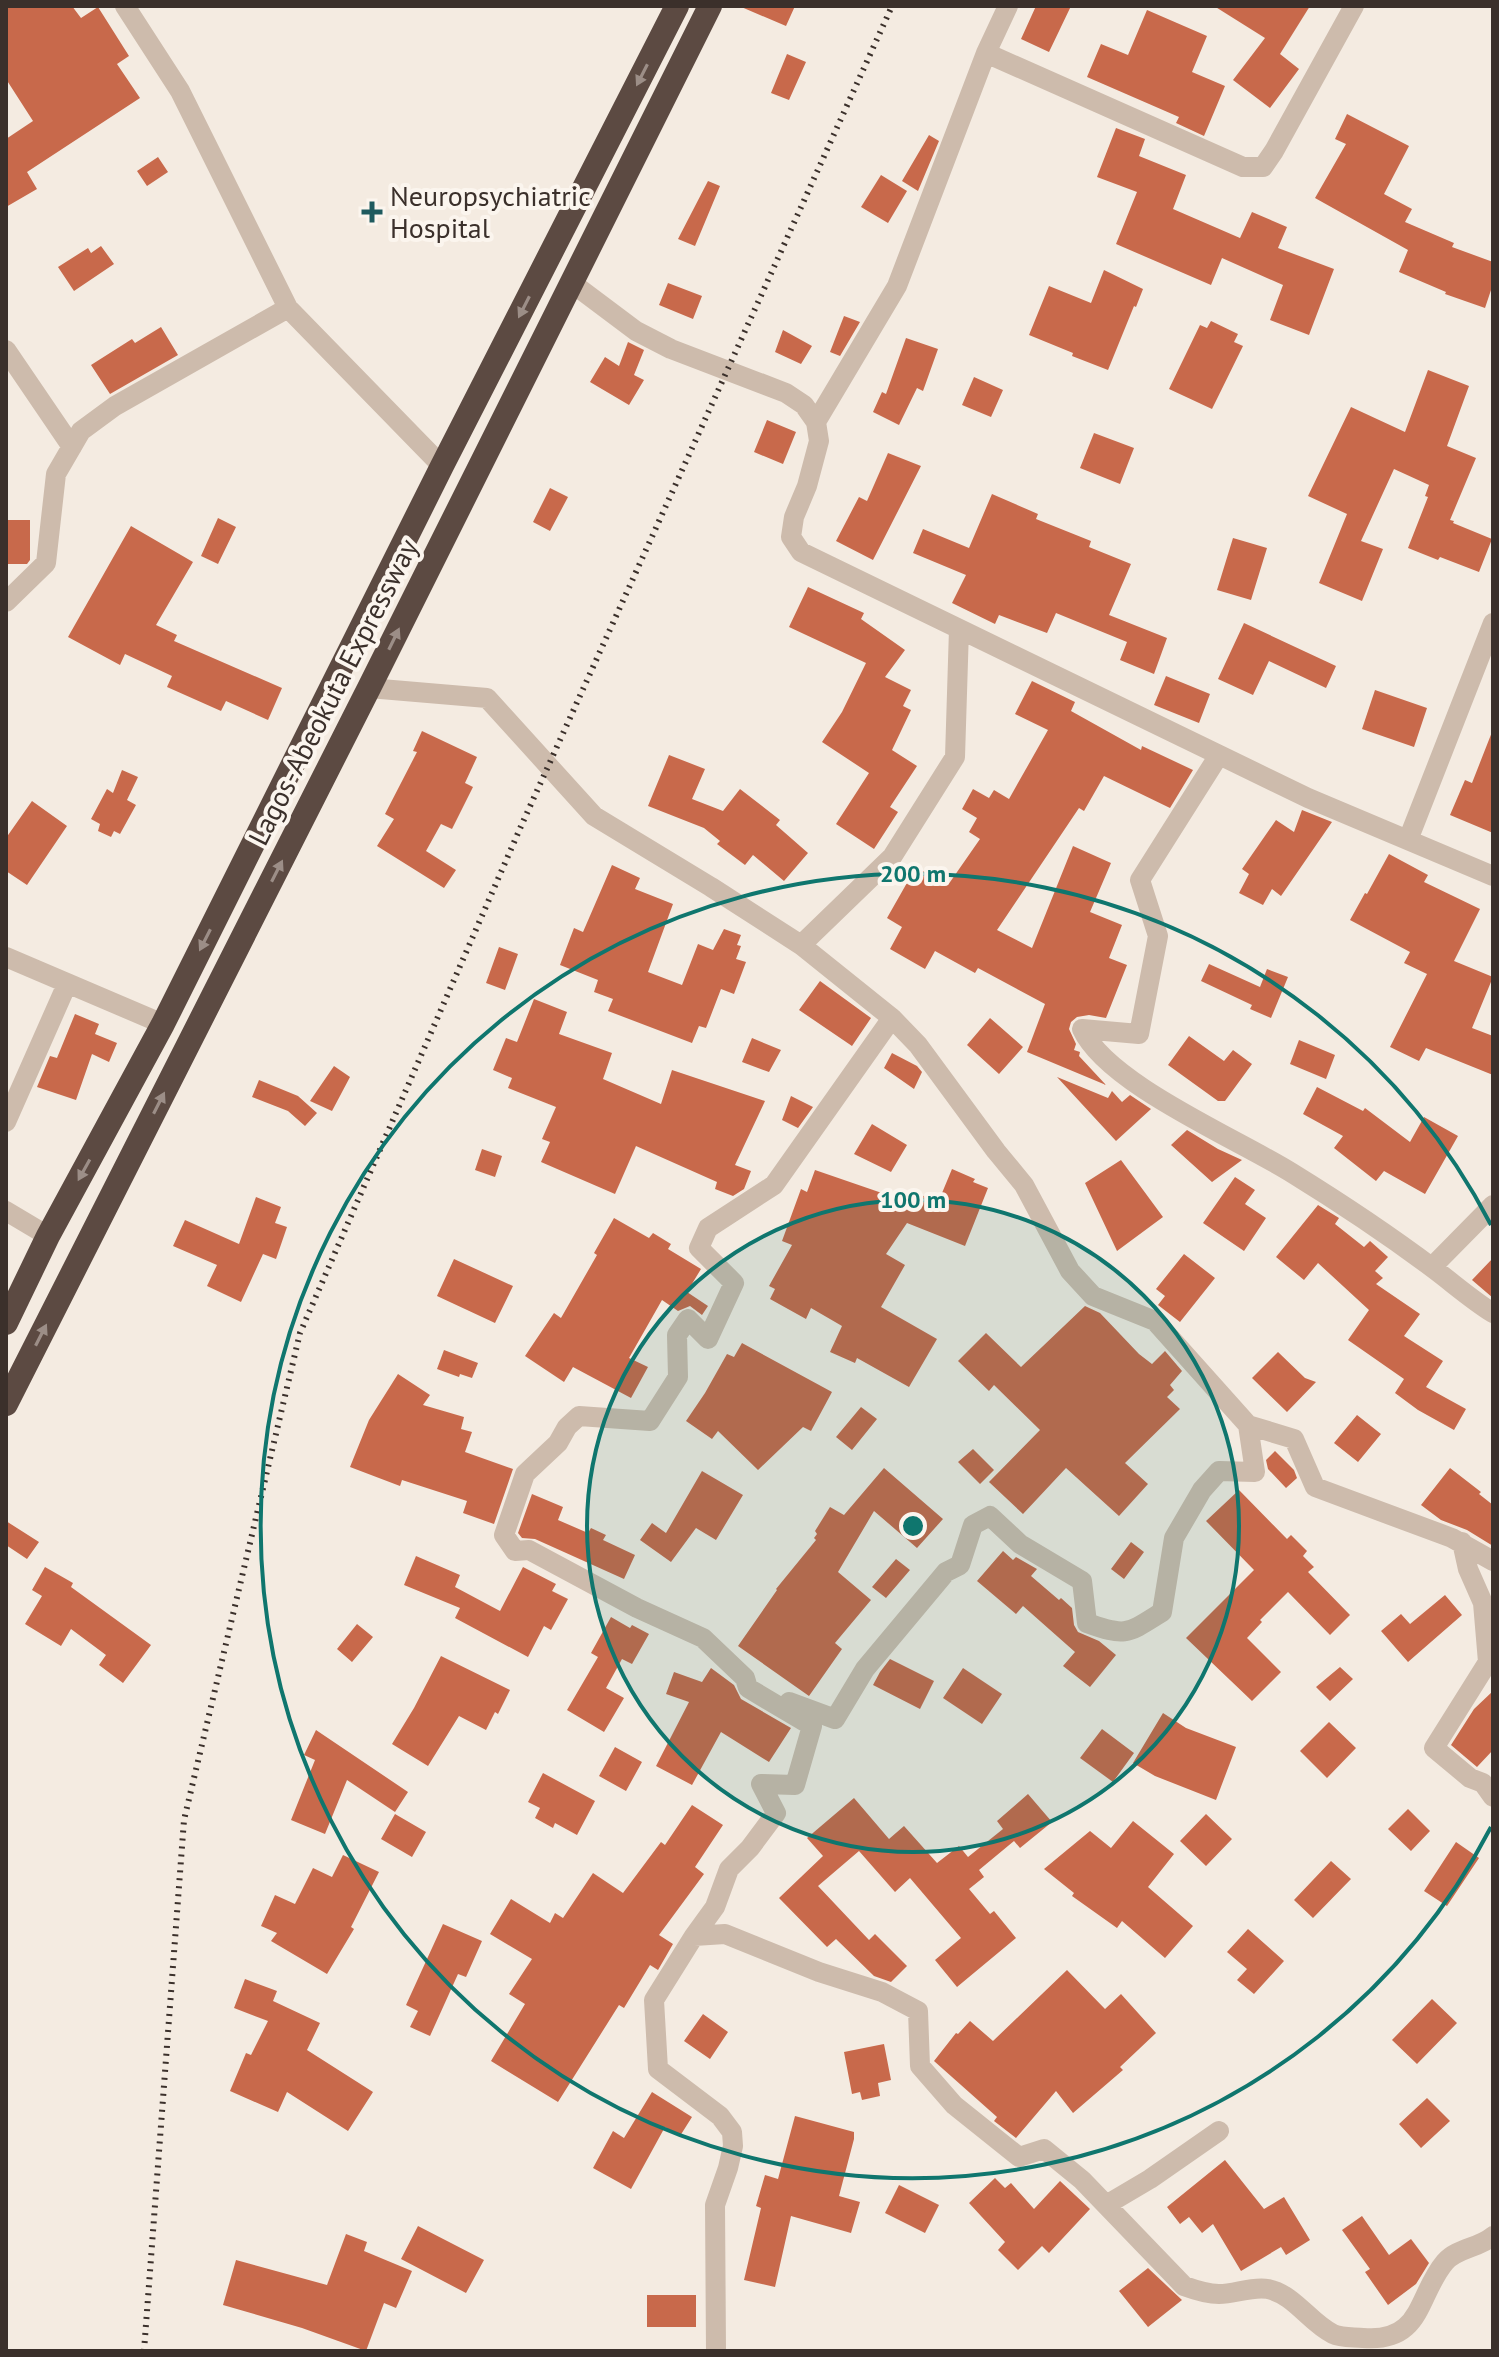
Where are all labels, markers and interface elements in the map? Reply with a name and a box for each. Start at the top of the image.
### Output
one-way arrow [635,64,648,87]
place label: Neuropsychiatric Hospital [390,177,591,246]
marker: Neuropsychiatric Hospital [361,201,383,223]
one-way arrow [517,296,530,319]
street label: Lagos-Abeokuta Expressway [239,532,426,851]
one-way arrow [387,627,401,650]
text: 200 m [880,858,946,889]
one-way arrow [270,859,283,882]
one-way arrow [199,928,212,951]
one-way arrow [152,1091,166,1114]
one-way arrow [77,1158,91,1181]
text: 100 m [880,1184,946,1215]
one-way arrow [35,1323,48,1346]
centre of rings [899,1512,927,1540]

